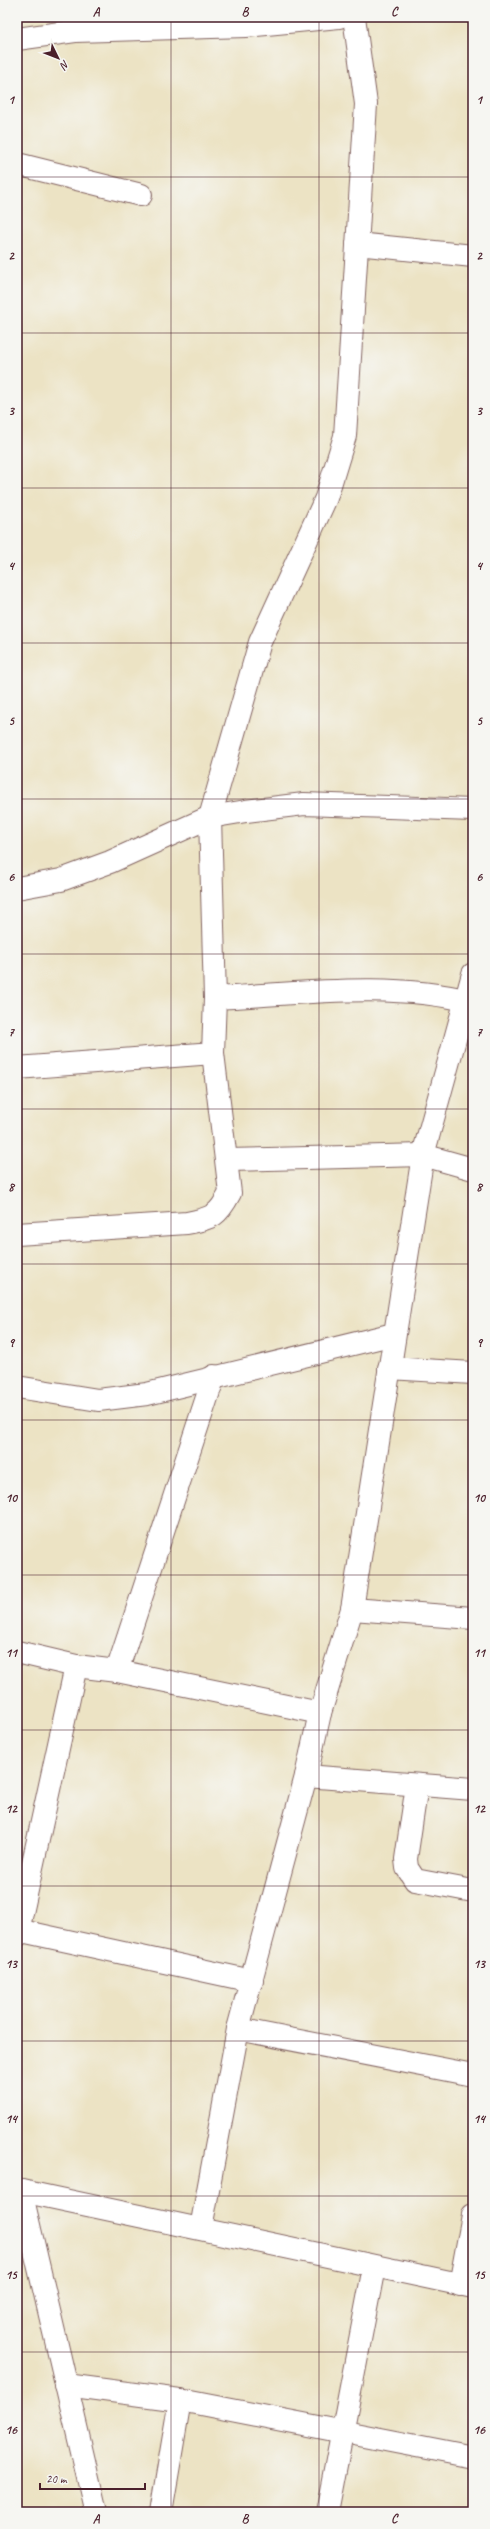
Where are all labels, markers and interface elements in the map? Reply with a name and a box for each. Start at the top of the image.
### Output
text: A [93,4,101,20]
text: B [242,4,250,20]
text: C [391,4,399,20]
north arrow [38,38,78,78]
text: N [56,58,73,74]
text: 1 [8,92,16,108]
text: 1 [476,92,484,108]
text: 2 [8,248,15,264]
text: 2 [476,248,483,264]
text: 3 [8,403,15,419]
text: 3 [476,403,483,419]
text: 4 [8,558,16,574]
text: 4 [476,558,484,574]
text: 5 [8,713,15,729]
text: 5 [476,713,483,729]
text: 6 [8,869,15,885]
text: 6 [476,869,483,885]
text: 7 [8,1024,15,1040]
text: 7 [476,1024,483,1040]
text: 8 [8,1179,16,1195]
text: 8 [476,1179,484,1195]
text: 9 [8,1335,15,1351]
text: 9 [476,1335,483,1351]
text: 10 [5,1490,18,1506]
text: 10 [473,1490,486,1506]
text: 11 [5,1645,19,1661]
text: 11 [473,1645,487,1661]
text: 12 [5,1801,18,1817]
text: 12 [473,1801,486,1817]
text: 13 [5,1956,18,1972]
text: 13 [473,1956,486,1972]
text: 14 [5,2111,19,2127]
text: 14 [473,2111,487,2127]
text: 15 [5,2267,18,2283]
text: 15 [473,2267,486,2283]
text: 16 [5,2422,18,2438]
text: 16 [473,2422,486,2438]
scale bar [40,2465,145,2491]
text: 20 m [46,2471,68,2487]
text: A [93,2511,101,2527]
text: B [242,2511,250,2527]
text: C [391,2511,399,2527]

